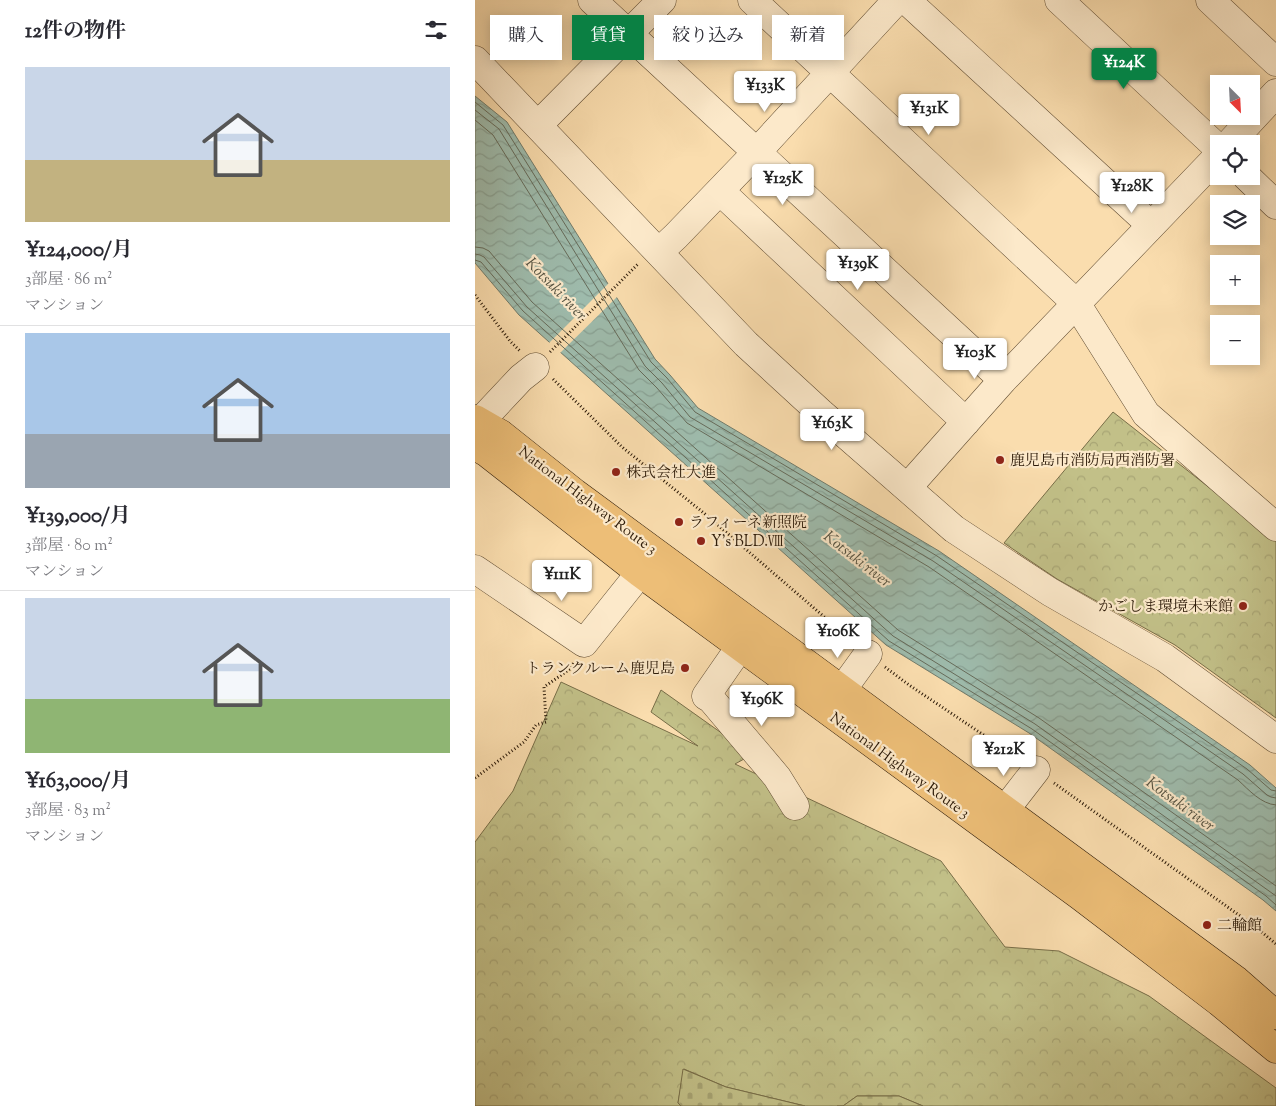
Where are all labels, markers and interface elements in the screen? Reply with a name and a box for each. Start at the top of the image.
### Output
chip: 購入 [490,15,562,60]
chip: 賃貸 [572,15,644,60]
chip: 絞り込み [654,15,762,60]
chip: 新着 [772,15,844,60]
icon: filters [422,16,450,44]
text: 12件の物件 [25,17,126,47]
pin: ¥124K [1089,48,1159,90]
text: ¥124K [1103,52,1145,75]
pin: ¥133K [730,70,800,113]
text: ¥133K [745,75,785,98]
north arrow [1210,75,1260,125]
map controls [1210,75,1260,365]
pin: ¥131K [894,94,964,136]
text: ¥131K [909,98,949,121]
icon: home [193,100,283,190]
button: locate [1210,135,1260,185]
pin: ¥125K [748,164,818,206]
text: ¥125K [763,168,803,191]
pin: ¥128K [1097,172,1167,214]
text: ¥128K [1111,176,1153,199]
button: layers [1210,195,1260,245]
text: ¥124,000/月 [25,236,133,266]
pin: ¥139K [823,248,893,291]
water label: Kotsuki river [519,253,592,327]
text: ¥139K [837,253,879,276]
button: + [1210,255,1260,305]
text: 3部屋 · 86 m² [25,269,112,292]
text: マンション [25,295,104,318]
button: − [1210,315,1260,365]
pin: ¥103K [940,338,1010,380]
text: ¥103K [954,342,996,365]
icon: home [193,365,283,455]
pin: ¥163K [797,408,867,451]
text: ¥163K [811,413,853,436]
street label: National Highway Route 3 [513,442,661,560]
place label: 鹿児島市消防局西消防署 [1010,451,1175,472]
marker: 鹿児島市消防局西消防署 [994,454,1006,466]
place label: 株式会社大進 [626,463,716,484]
marker: 株式会社大進 [610,466,622,478]
text: ¥139,000/月 [25,502,131,532]
place label: ラフィーネ新照院 [689,513,807,534]
marker: ラフィーネ新照院 [673,516,685,528]
water label: Kotsuki river [818,526,895,594]
place label: Y's BLD.Ⅷ [711,532,783,553]
text: 3部屋 · 80 m² [25,535,113,558]
marker: Y's BLD.Ⅷ [695,535,707,547]
pin: ¥111K [527,560,597,602]
text: マンション [25,561,104,584]
text: ¥111K [543,564,581,587]
place label: かごしま環境未来館 [1098,597,1233,618]
marker: かごしま環境未来館 [1237,600,1249,612]
pin: ¥106K [803,616,873,659]
text: ¥106K [816,621,860,644]
icon: home [193,630,283,720]
place label: トランクルーム鹿児島 [526,659,675,680]
marker: トランクルーム鹿児島 [679,662,691,674]
pin: ¥196K [727,684,797,727]
text: ¥196K [741,689,783,712]
street label: National Highway Route 3 [825,708,973,824]
pin: ¥212K [969,734,1039,777]
text: ¥212K [983,739,1025,762]
text: ¥163,000/月 [25,767,131,797]
water label: Kotsuki river [1140,772,1219,838]
text: 3部屋 · 83 m² [25,800,111,823]
text: マンション [25,826,104,849]
place label: 二輪館 [1217,916,1262,937]
marker: 二輪館 [1201,919,1213,931]

